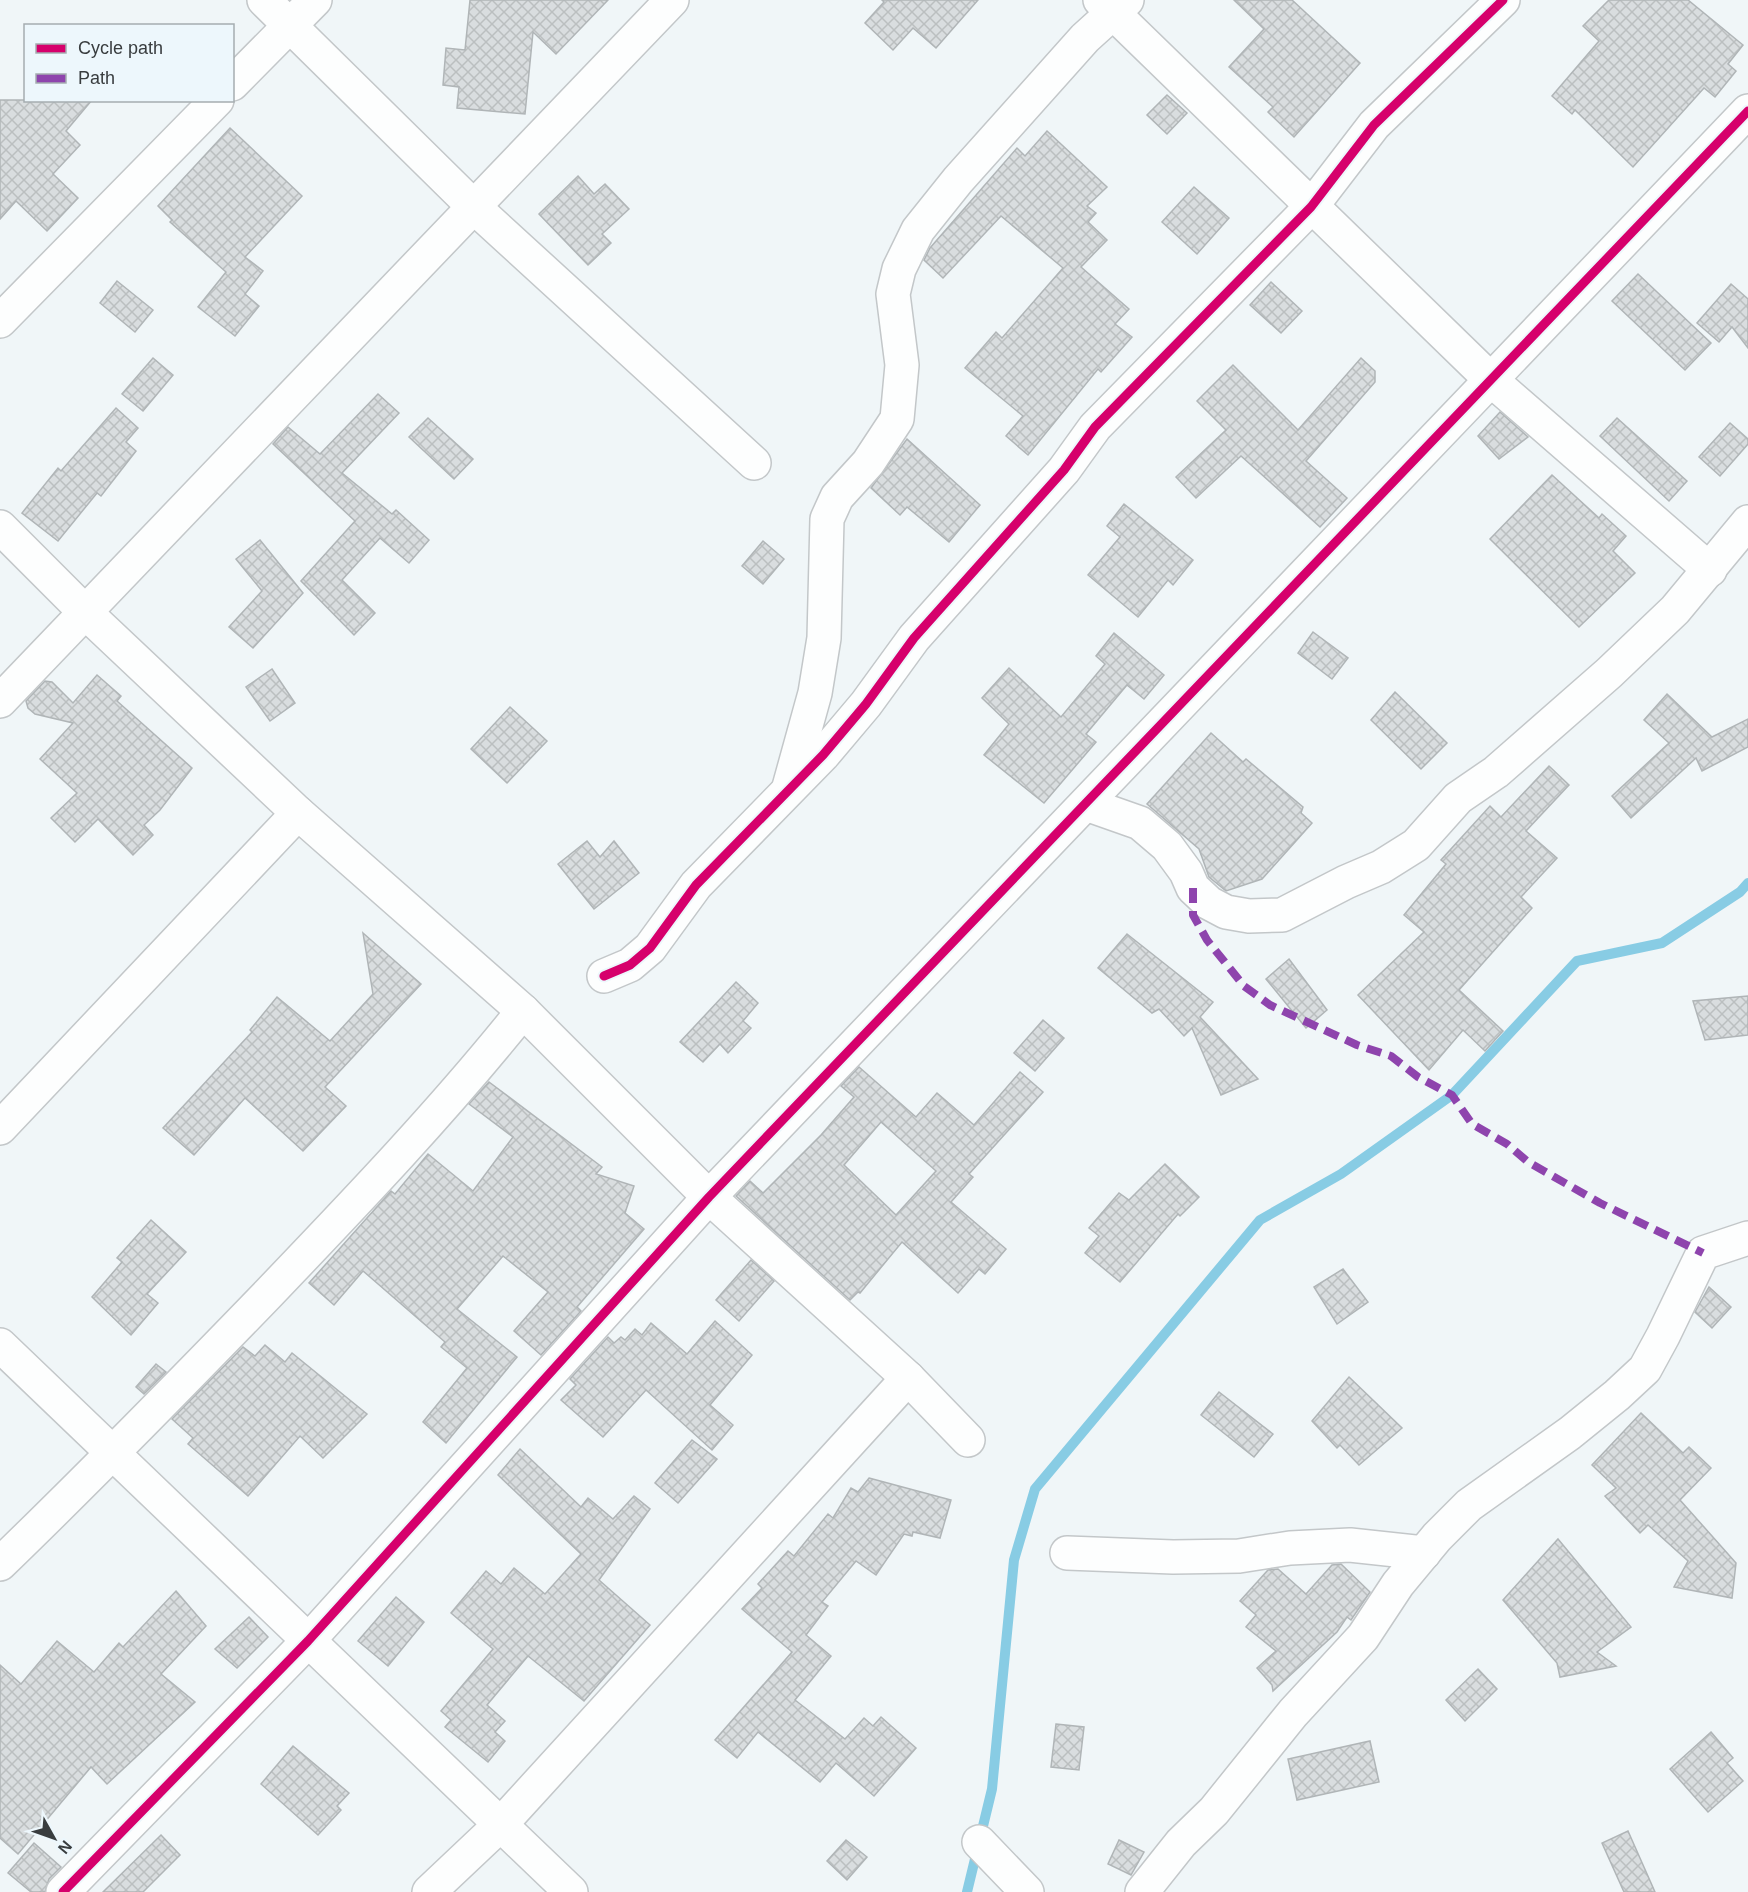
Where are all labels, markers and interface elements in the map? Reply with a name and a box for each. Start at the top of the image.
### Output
legend [24,24,234,102]
text: Cycle path [78,38,163,58]
text: Path [78,68,115,88]
north arrow [24,1808,84,1868]
text: N [55,1837,75,1857]

